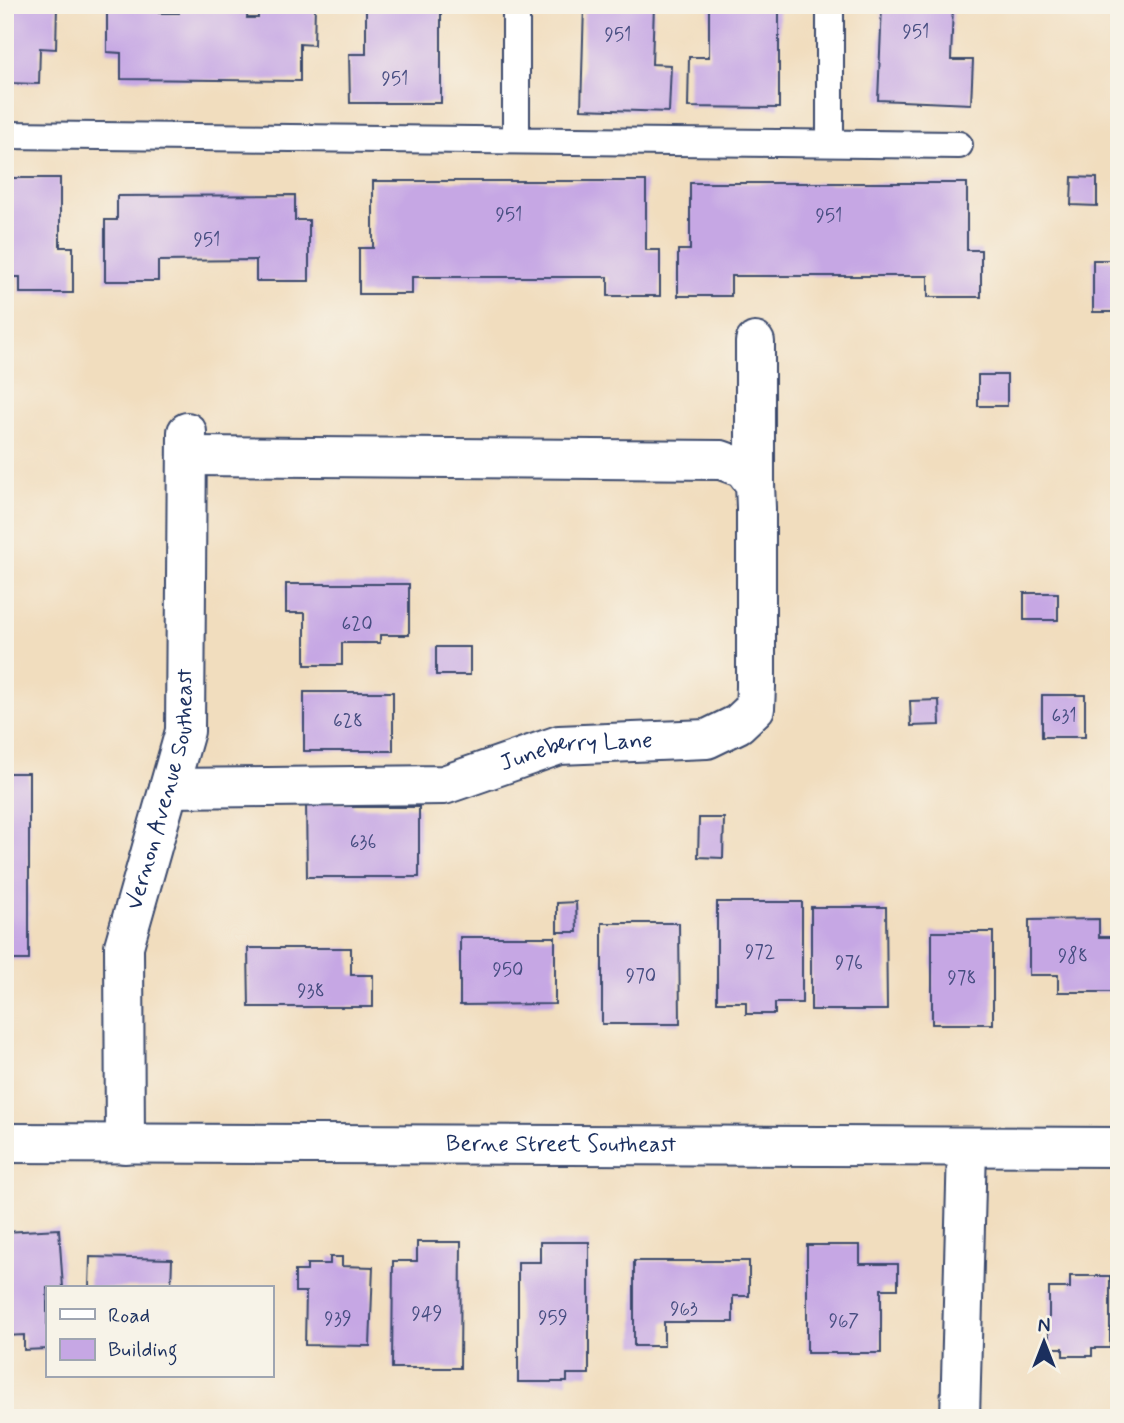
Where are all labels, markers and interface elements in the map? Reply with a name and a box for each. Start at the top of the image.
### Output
house number: 951 [903,20,929,45]
house number: 951 [605,23,631,48]
house number: 951 [382,67,408,92]
house number: 951 [496,203,522,228]
house number: 951 [816,204,842,229]
house number: 951 [194,228,220,253]
house number: 620 [341,612,373,637]
street label: Vernon Avenue Southeast [120,668,200,913]
house number: 631 [1051,704,1077,729]
house number: 628 [333,709,363,734]
street label: Juneberry Lane [496,726,653,779]
house number: 636 [350,830,376,855]
house number: 972 [745,940,775,965]
house number: 988 [1058,944,1088,969]
house number: 976 [835,951,863,976]
house number: 950 [493,958,523,983]
house number: 970 [626,964,656,989]
house number: 978 [947,966,977,991]
house number: 938 [297,979,325,1004]
street label: Berne Street Southeast [446,1130,676,1160]
legend [46,1286,273,1378]
house number: 963 [670,1297,698,1322]
text: Road [108,1302,150,1330]
house number: 949 [412,1302,442,1327]
house number: 959 [538,1306,568,1331]
house number: 939 [324,1307,352,1332]
north arrow [1009,1308,1078,1378]
house number: 967 [829,1309,859,1334]
text: N [1038,1314,1050,1339]
text: Building [108,1336,178,1366]

